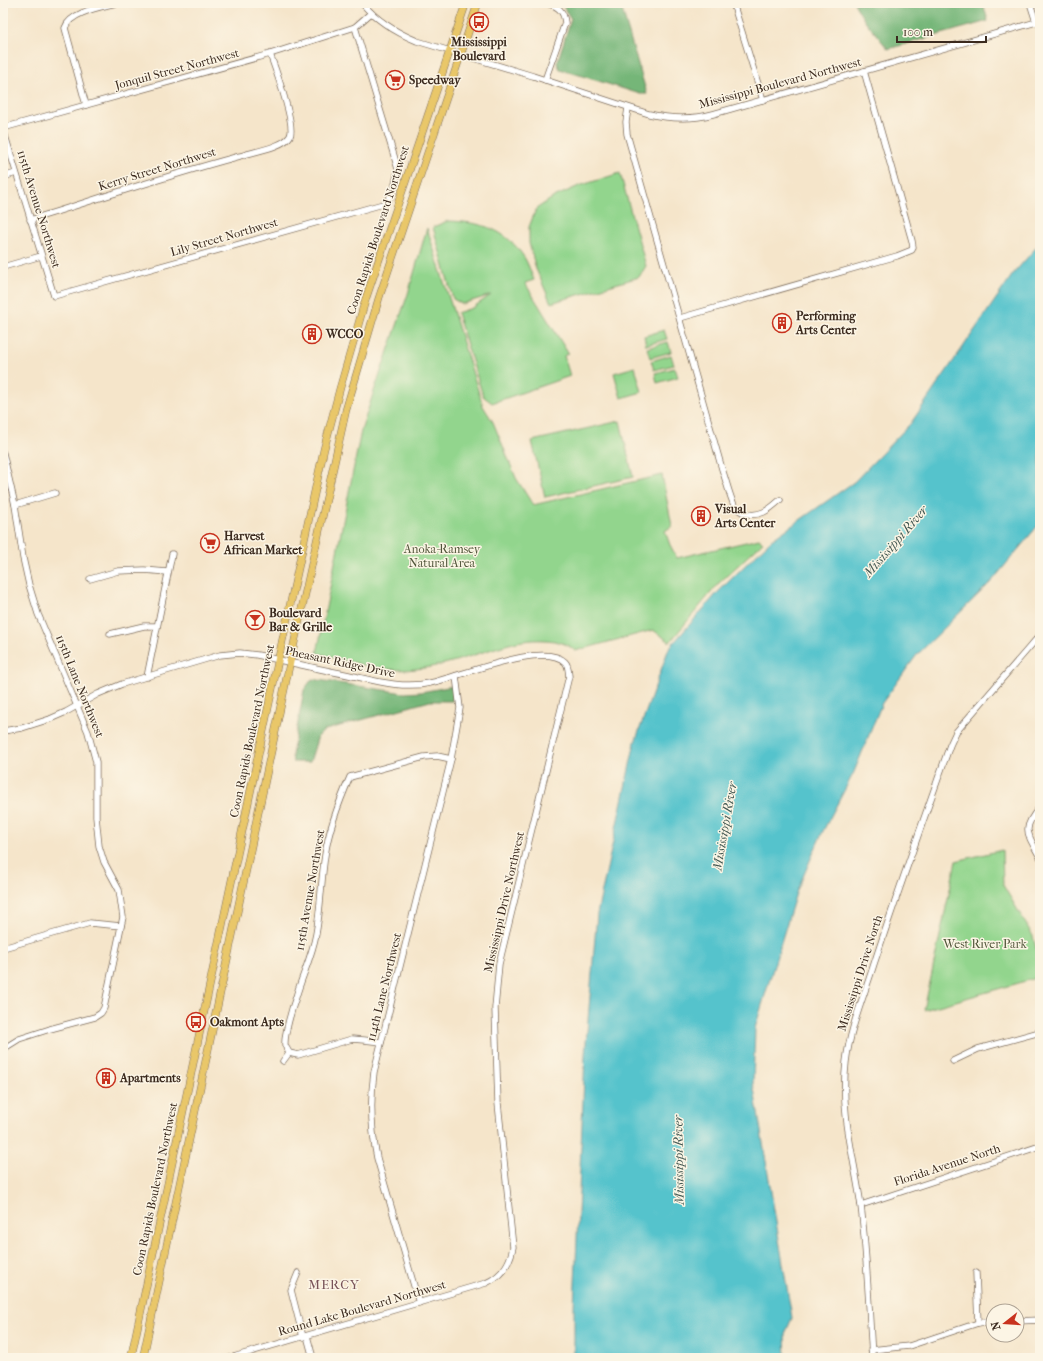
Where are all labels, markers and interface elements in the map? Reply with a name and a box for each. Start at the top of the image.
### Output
bus stop icon: Mississippi Boulevard [468,11,490,33]
scale bar [897,18,986,44]
text: 100 m [903,25,933,39]
place label: Mississippi Boulevard [450,35,507,63]
street label: Jonquil Street Northwest [112,45,241,93]
street label: Mississippi Boulevard Northwest [697,54,864,111]
supermarket icon: Speedway [384,69,406,91]
place label: Speedway [409,73,461,88]
street label: Coon Rapids Boulevard Northwest [344,143,412,316]
street label: Kerry Street Northwest [97,144,218,194]
street label: 115th Avenue Northwest [14,148,64,270]
street label: Lily Street Northwest [169,215,280,259]
place label: Performing Arts Center [795,309,857,337]
building icon: Performing Arts Center [771,312,793,334]
building icon: WCCO [301,323,323,345]
place label: WCCO [325,327,364,341]
place label: Visual Arts Center [714,502,776,530]
water label: Mississippi River [860,502,931,581]
building icon: Visual Arts Center [690,505,712,527]
place label: Harvest African Market [223,529,303,557]
supermarket icon: Harvest African Market [199,532,221,554]
park label: Anoka-Ramsey Natural Area [403,542,481,570]
place label: Boulevard Bar & Grille [269,606,332,634]
bar icon: Boulevard Bar & Grille [244,609,266,631]
street label: 115th Lane Northwest [53,633,107,740]
street label: Coon Rapids Boulevard Northwest [227,642,277,819]
street label: Pheasant Ridge Drive [284,644,396,681]
water label: Mississippi River [709,779,740,873]
street label: 115th Avenue Northwest [292,828,328,952]
street label: Mississippi Drive Northwest [481,829,527,974]
street label: Mississippi Drive North [835,913,885,1033]
street label: 114th Lane Northwest [364,930,404,1043]
park label: West River Park [942,937,1028,951]
bus stop icon: Oakmont Apts [185,1011,207,1033]
place label: Oakmont Apts [210,1015,284,1030]
building icon: Apartments [95,1067,117,1089]
place label: Apartments [119,1071,181,1086]
street label: Coon Rapids Boulevard Northwest [130,1100,180,1277]
water label: Mississippi River [670,1114,687,1206]
street label: Florida Avenue North [892,1141,1002,1189]
street label: Round Lake Boulevard Northwest [276,1277,448,1339]
district label: MERCY [308,1277,360,1292]
north arrow [985,1303,1025,1343]
text: N [988,1319,1003,1332]

